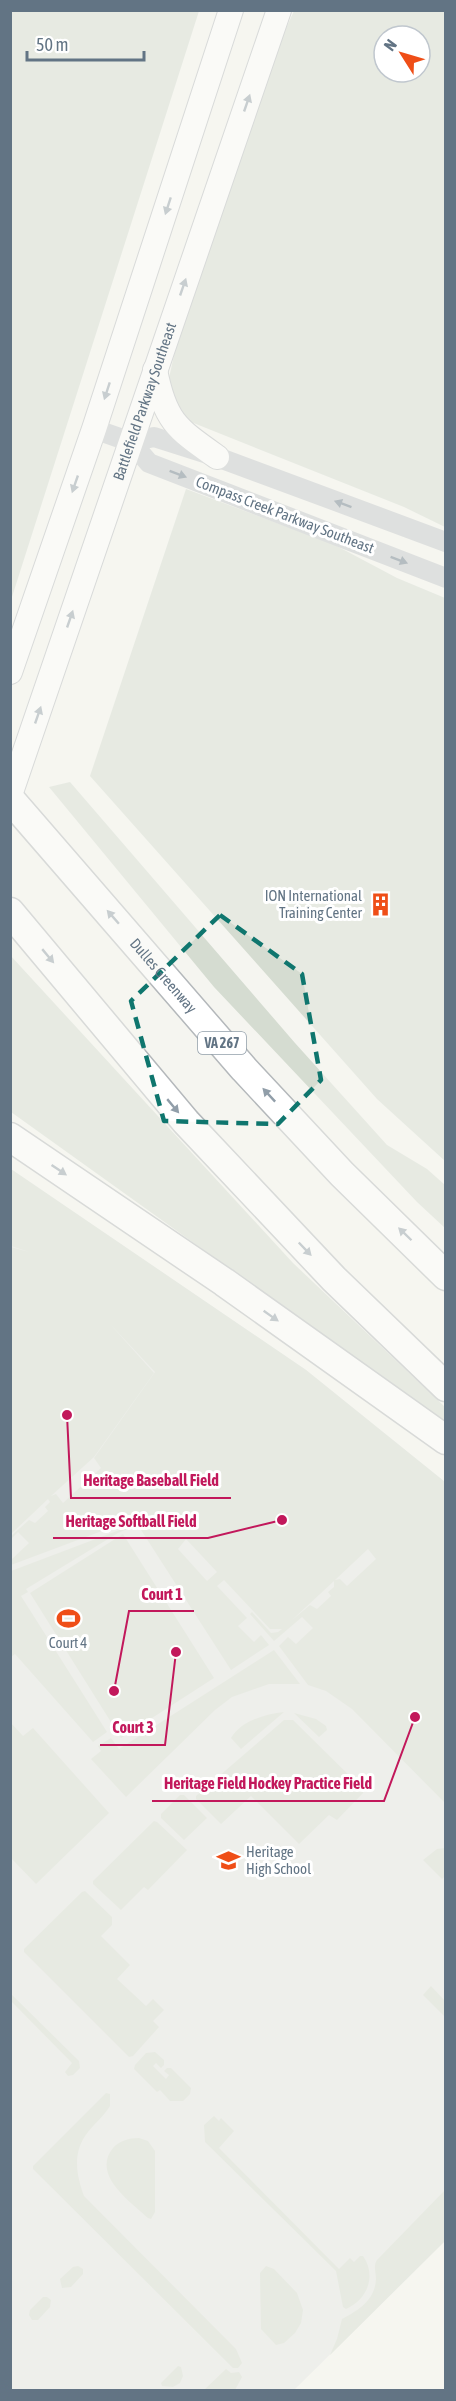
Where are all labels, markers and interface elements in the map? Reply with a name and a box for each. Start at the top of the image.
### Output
scale bar [27,24,144,62]
north arrow [372,24,432,84]
text: 50 m [36,34,68,55]
text: N [380,36,400,54]
one-way arrow [242,94,252,112]
one-way arrow [163,197,172,215]
one-way arrow [179,278,189,296]
street label: Battlefield Parkway Southeast [109,320,179,482]
one-way arrow [101,382,111,400]
one-way arrow [170,469,188,479]
street label: Compass Creek Parkway Southeast [194,473,377,556]
one-way arrow [69,475,79,493]
one-way arrow [333,498,351,508]
one-way arrow [390,556,408,565]
one-way arrow [66,610,75,628]
one-way arrow [33,706,43,724]
place label: ION International Training Center [265,887,363,921]
building icon: ION International Training Center [367,892,393,918]
one-way arrow [106,909,119,925]
street label: Dulles Greenway [127,935,200,1016]
one-way arrow [42,948,55,964]
road number: VA 267 [198,1032,246,1054]
one-way arrow [262,1088,276,1102]
one-way arrow [166,1098,179,1113]
one-way arrow [51,1164,67,1175]
one-way arrow [398,1228,412,1242]
one-way arrow [298,1242,312,1257]
one-way arrow [263,1310,279,1322]
callout: Heritage Baseball Field [71,1464,231,1498]
text: Heritage Baseball Field [83,1471,219,1489]
callout: Heritage Softball Field [53,1504,208,1538]
text: Heritage Softball Field [65,1512,197,1530]
callout: Court 1 [129,1577,194,1611]
text: Court 1 [141,1585,183,1603]
sports icon: Court 4 [55,1606,81,1632]
place label: Court 4 [49,1634,87,1651]
callout: Court 3 [100,1711,165,1745]
text: Court 3 [112,1718,154,1736]
callout: Heritage Field Hockey Practice Field [152,1767,384,1801]
text: Heritage Field Hockey Practice Field [164,1774,372,1792]
place label: Heritage High School [246,1843,311,1877]
school or university icon: Heritage High School [215,1848,241,1874]

